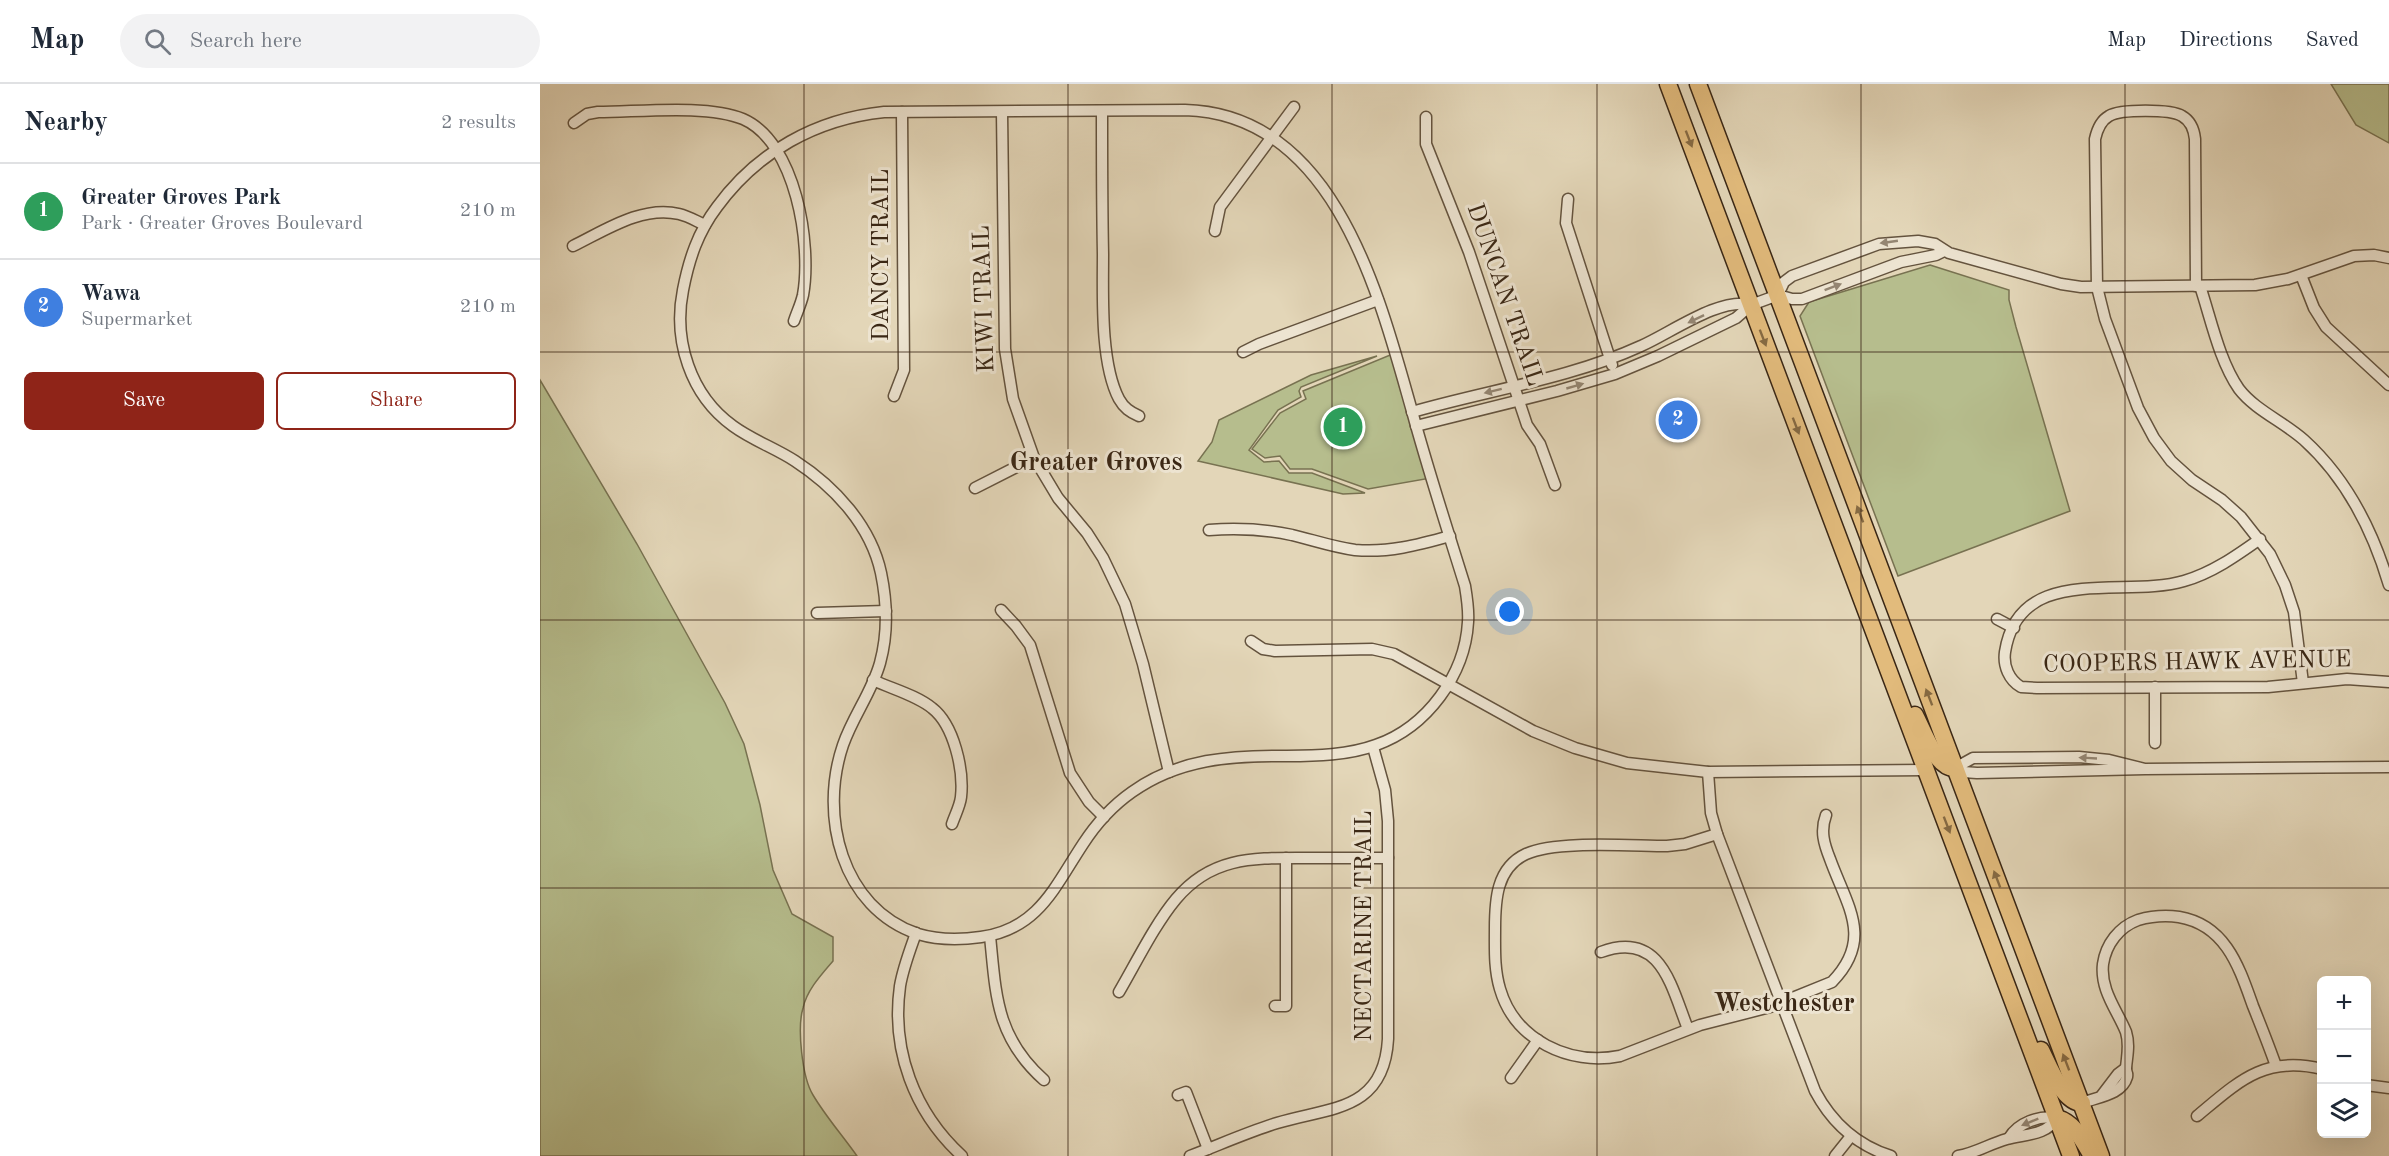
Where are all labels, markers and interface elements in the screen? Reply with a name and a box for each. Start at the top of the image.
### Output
search box [120,14,540,68]
icon: search [141,25,174,58]
text: Map [30,27,84,55]
text: Search here [189,30,302,52]
text: Map [2107,30,2146,51]
text: Directions [2179,30,2273,51]
text: Saved [2306,30,2359,51]
text: Nearby [24,110,108,136]
text: 2 results [441,113,516,133]
one-way arrow [1684,130,1694,148]
street label: DANCY TRAIL [870,169,894,341]
text: Greater Groves Park [81,187,281,209]
text: 1 [38,201,49,221]
text: 210 m [460,201,516,221]
street label: DUNCAN TRAIL [1461,201,1547,389]
text: Park · Greater Groves Boulevard [81,214,363,234]
street label: KIWI TRAIL [970,225,1000,373]
one-way arrow [1879,238,1898,247]
one-way arrow [1824,282,1842,292]
text: Wawa [81,283,141,305]
text: 2 [38,297,49,317]
text: 210 m [460,297,516,317]
text: Supermarket [81,310,192,330]
one-way arrow [1687,314,1704,323]
one-way arrow [1759,329,1769,347]
button: Save [24,372,264,430]
button: Share [276,372,516,430]
one-way arrow [1566,381,1584,391]
one-way arrow [1484,386,1502,396]
pin: 2 [1658,398,1698,442]
pin: 1 [1324,404,1362,450]
one-way arrow [1792,417,1802,435]
district label: Greater Groves [1009,450,1183,476]
one-way arrow [1855,505,1865,523]
your location [1495,597,1524,626]
street label: COOPERS HAWK AVENUE [2043,648,2351,678]
one-way arrow [1923,688,1933,706]
one-way arrow [2079,753,2098,762]
street label: NECTARINE TRAIL [1353,810,1377,1042]
one-way arrow [1943,816,1952,834]
one-way arrow [1992,870,2002,888]
map controls [2317,976,2371,1138]
button: + [2317,976,2371,1030]
district label: Westchester [1713,991,1855,1017]
button: − [2317,1030,2371,1084]
one-way arrow [2061,1053,2070,1071]
button: layers [2317,1084,2371,1138]
one-way arrow [2021,1118,2039,1127]

